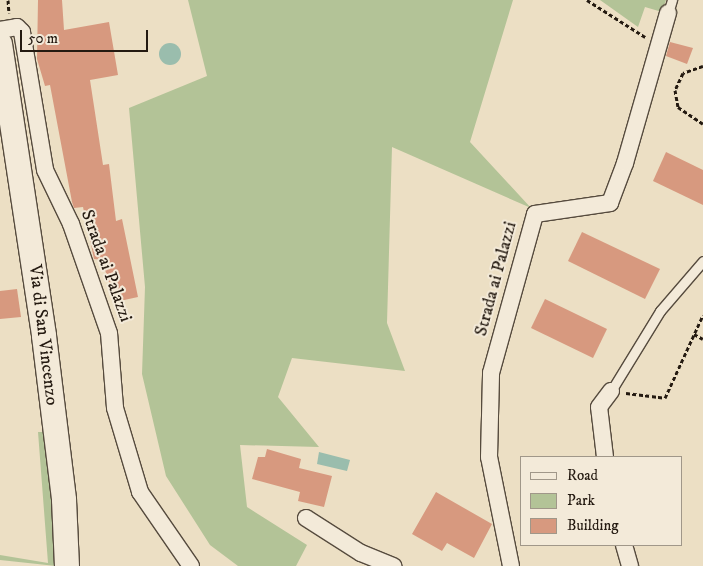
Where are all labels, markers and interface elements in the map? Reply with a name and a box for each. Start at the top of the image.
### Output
scale bar [22,20,150,52]
text: 50 m [28,29,58,48]
street label: Strada ai Palazzi [76,207,136,325]
street label: Strada ai Palazzi [470,219,522,339]
street label: Via di San Vincenzo [24,263,62,407]
legend [520,456,683,546]
text: Road [567,466,598,485]
text: Park [567,491,595,510]
text: Building [567,516,619,535]

